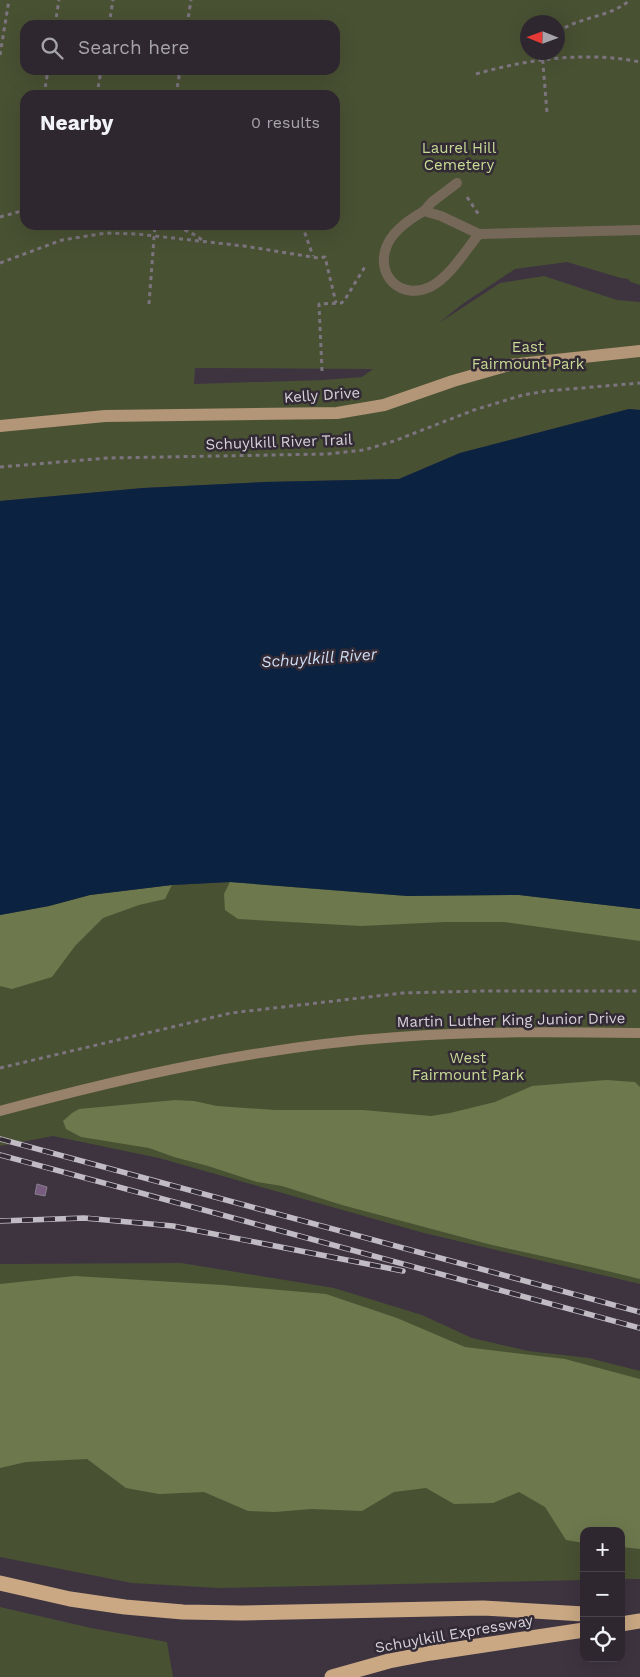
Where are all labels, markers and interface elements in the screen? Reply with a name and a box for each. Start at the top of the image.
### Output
north arrow [520,15,565,60]
search box [20,20,340,75]
icon: search [38,34,66,62]
text: Search here [78,36,189,59]
text: Nearby [40,110,113,135]
text: 0 results [251,113,320,132]
park label: Laurel Hill Cemetery [422,139,497,174]
park label: East Fairmount Park [472,338,585,373]
street label: Kelly Drive [283,383,361,407]
street label: Schuylkill River Trail [205,430,353,454]
water label: Schuylkill River [260,644,378,672]
street label: Martin Luther King Junior Drive [397,1009,625,1031]
park label: West Fairmount Park [412,1049,525,1084]
map controls [580,1527,625,1662]
button: + [580,1527,625,1572]
button: − [580,1572,625,1617]
street label: Schuylkill Expressway [374,1611,535,1657]
button: locate [580,1617,625,1662]

